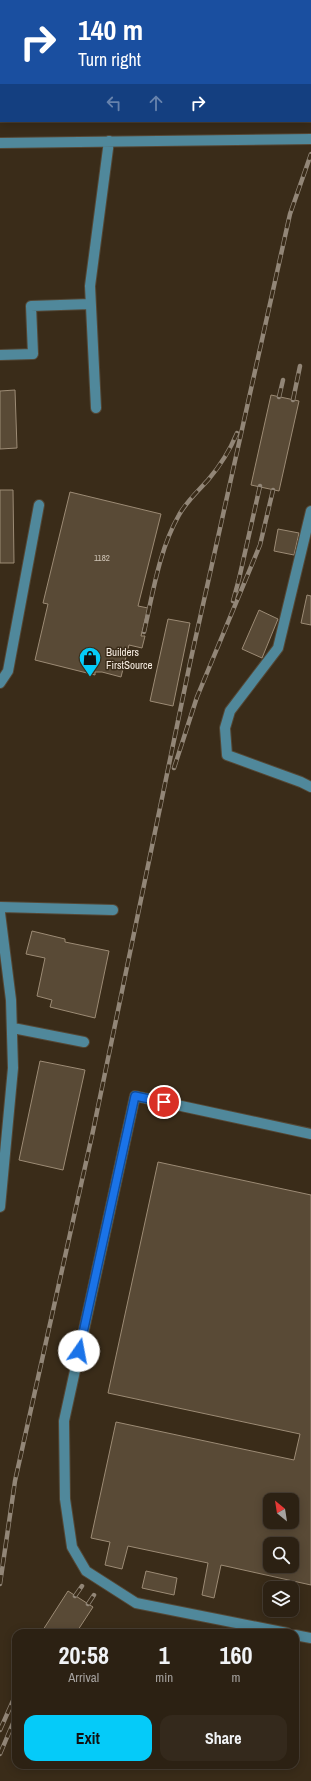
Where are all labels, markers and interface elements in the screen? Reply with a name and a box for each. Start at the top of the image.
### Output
text: 140 m [78,11,143,49]
icon: right [12,16,64,68]
text: Turn right [78,47,141,72]
icon: left [103,92,125,114]
icon: ahead [145,92,167,114]
icon: right [187,92,209,114]
house number: 1182 [94,552,110,564]
shop icon: Builders FirstSource [77,645,103,678]
place label: Builders FirstSource [106,645,153,672]
pin [147,1085,181,1119]
icon: arrive [153,1091,175,1113]
position arrow [58,1330,100,1372]
north arrow [263,1493,299,1529]
map controls [263,1493,299,1617]
button: search [263,1537,299,1573]
button: layers [263,1581,299,1617]
text: 20:58 [59,1639,109,1671]
text: 1 [159,1639,170,1671]
text: 160 [220,1639,252,1671]
text: Arrival [68,1669,99,1686]
text: min [155,1669,173,1686]
text: m [232,1669,240,1686]
button: Exit [24,1715,152,1761]
button: Share [160,1715,287,1761]

